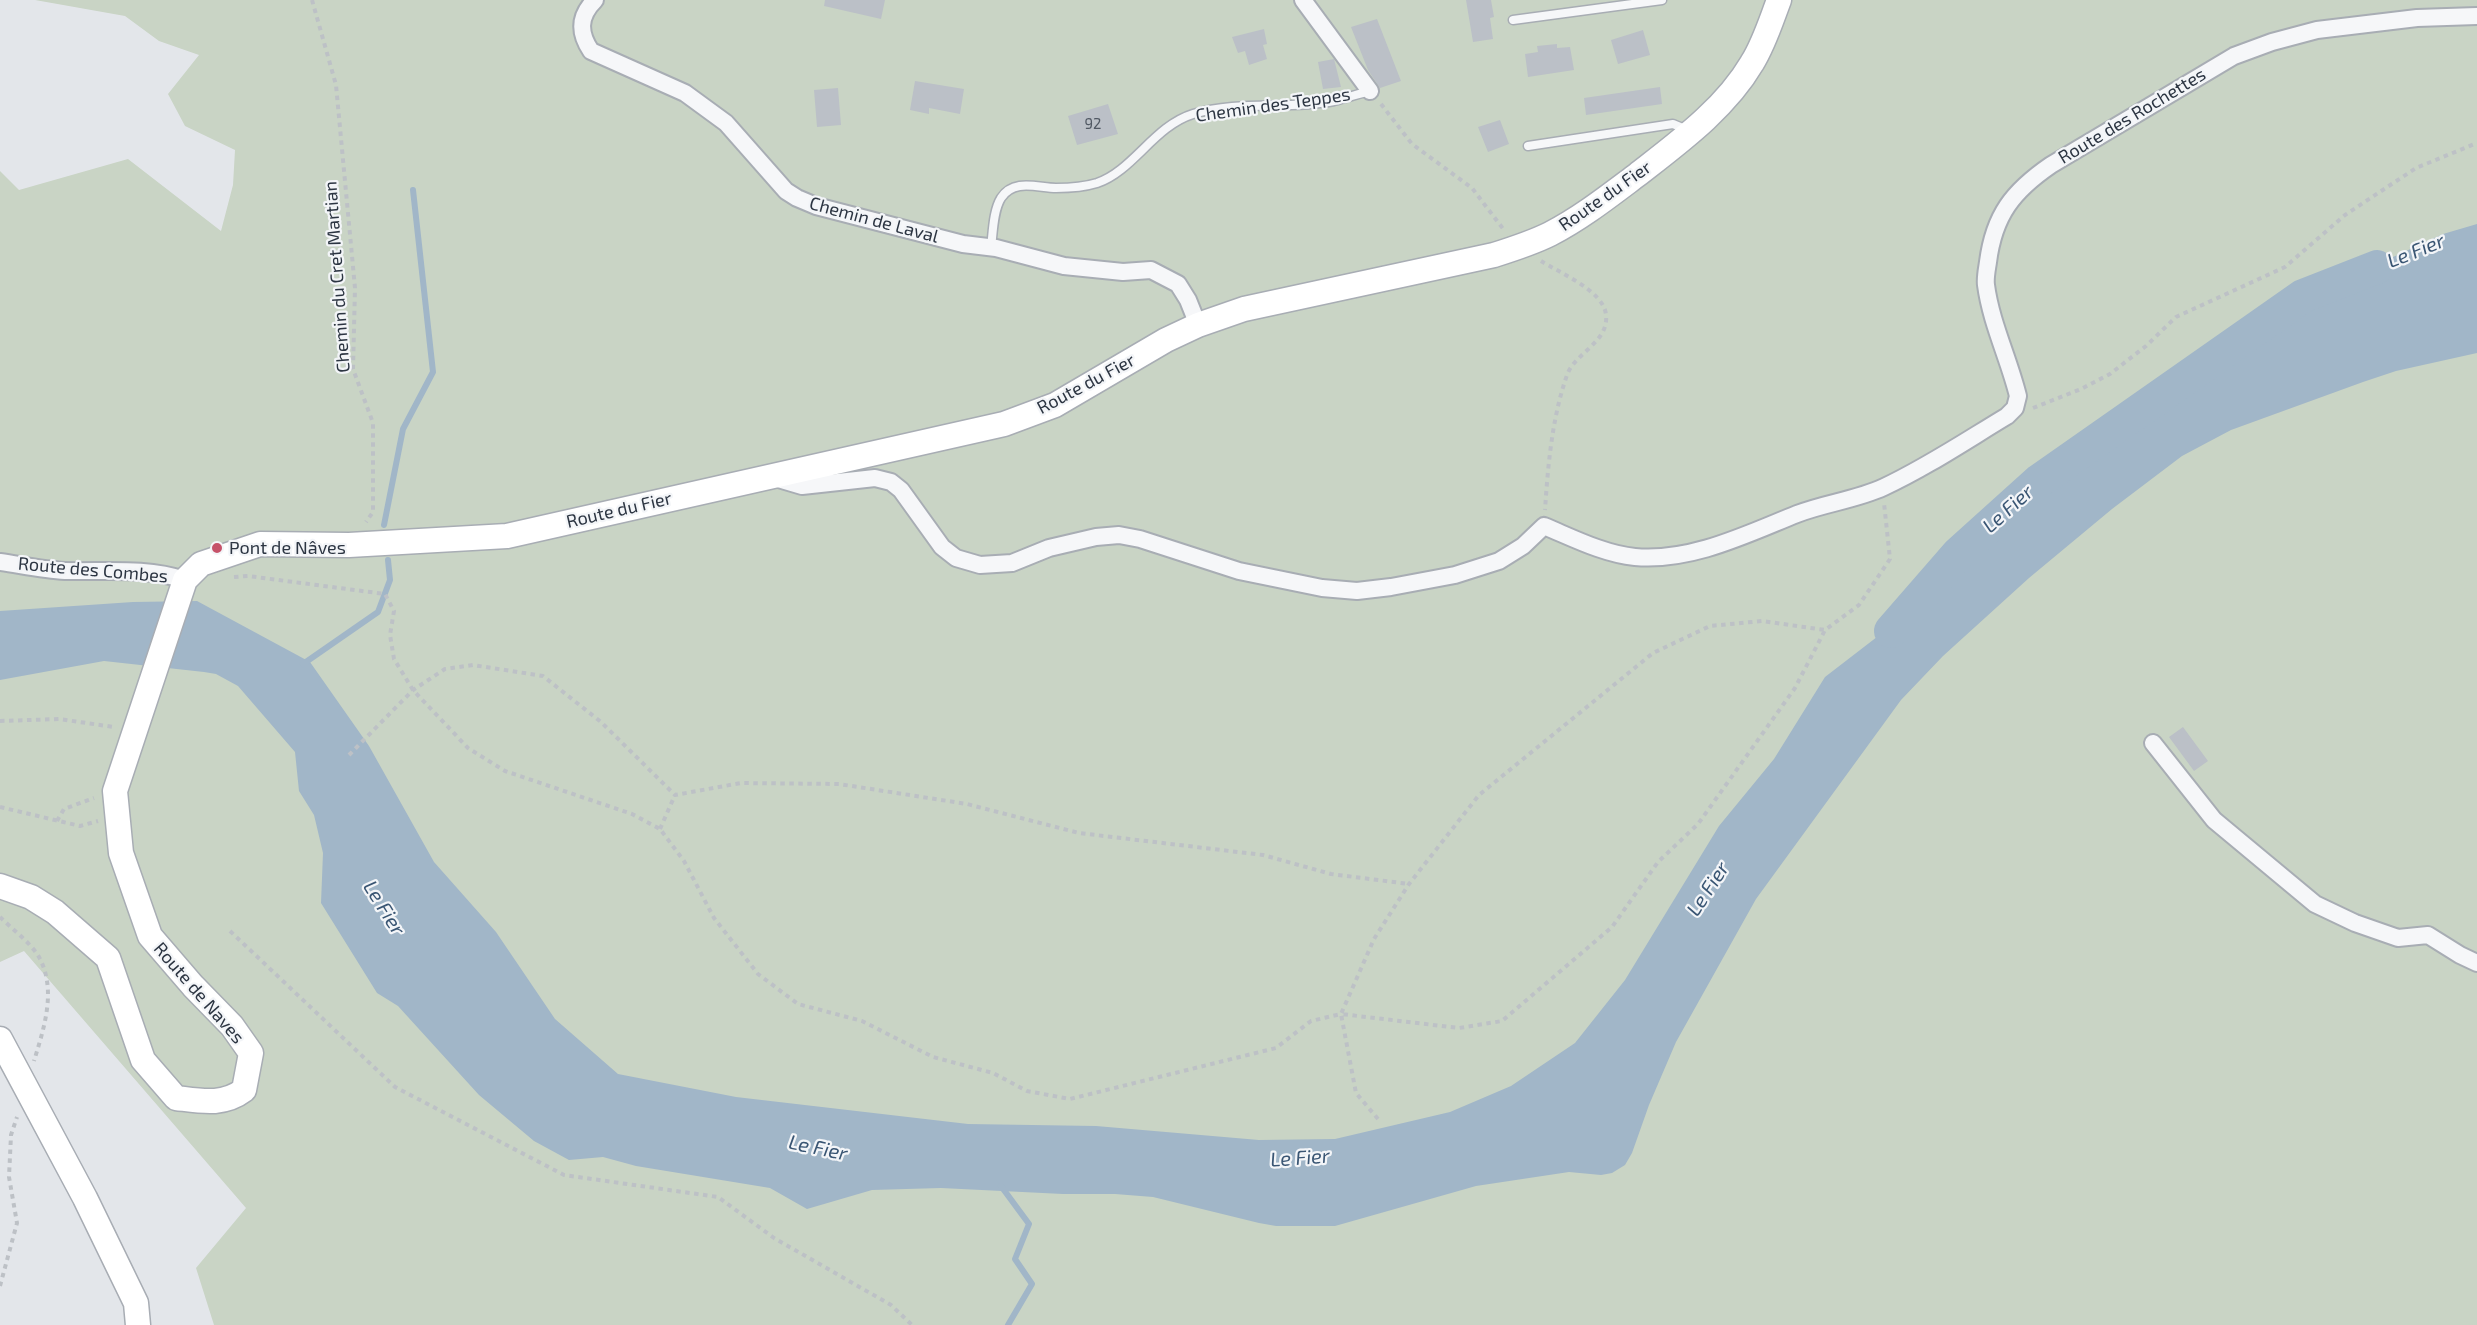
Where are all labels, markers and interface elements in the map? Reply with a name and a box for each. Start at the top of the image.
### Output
street label: Route des Rochettes [2054,64,2210,168]
street label: Chemin des Teppes [1194,83,1352,127]
house number: 92 [1084,115,1102,133]
street label: Route du Fier [1555,156,1655,236]
street label: Chemin du Cret Martian [320,180,354,374]
street label: Chemin de Laval [807,192,941,248]
water label: Le Fier [2384,229,2448,273]
street label: Route du Fier [1033,349,1139,419]
water label: Le Fier [1978,480,2038,538]
street label: Route du Fier [564,487,674,533]
place label: Pont de Nâves [229,537,346,559]
marker: Pont de Nâves [210,541,224,555]
street label: Route des Combes [17,553,169,587]
water label: Le Fier [1682,857,1734,921]
water label: Le Fier [358,876,410,940]
street label: Route de Naves [149,938,249,1048]
water label: Le Fier [786,1130,850,1166]
water label: Le Fier [1269,1144,1331,1172]

